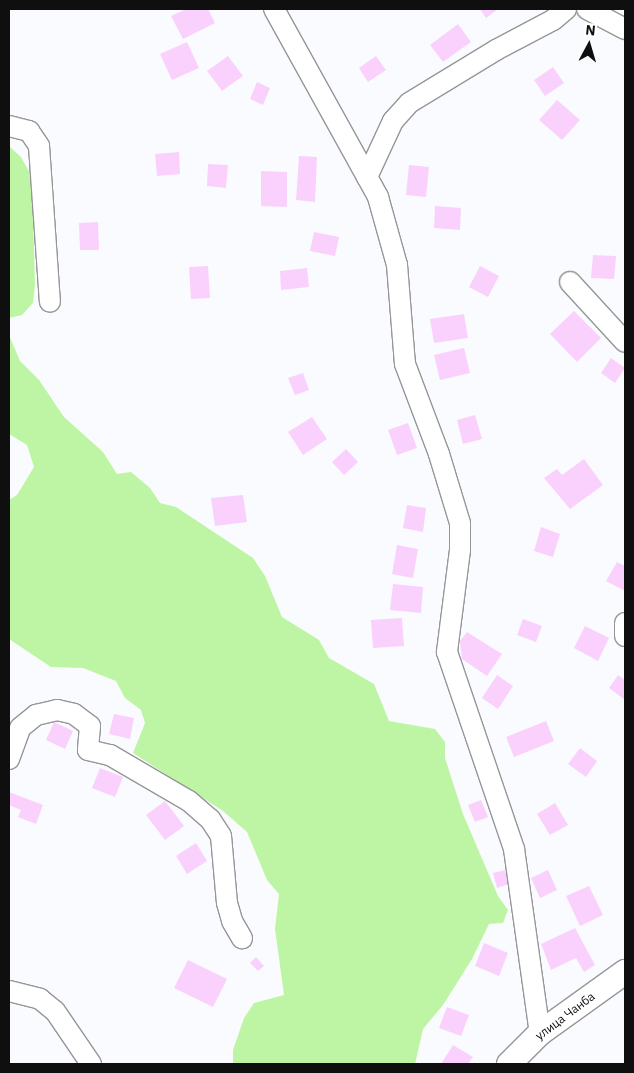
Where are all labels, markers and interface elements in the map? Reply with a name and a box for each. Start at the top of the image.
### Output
north arrow [564,20,614,70]
text: N [585,21,597,40]
street label: улица Чанба [533,989,597,1043]

